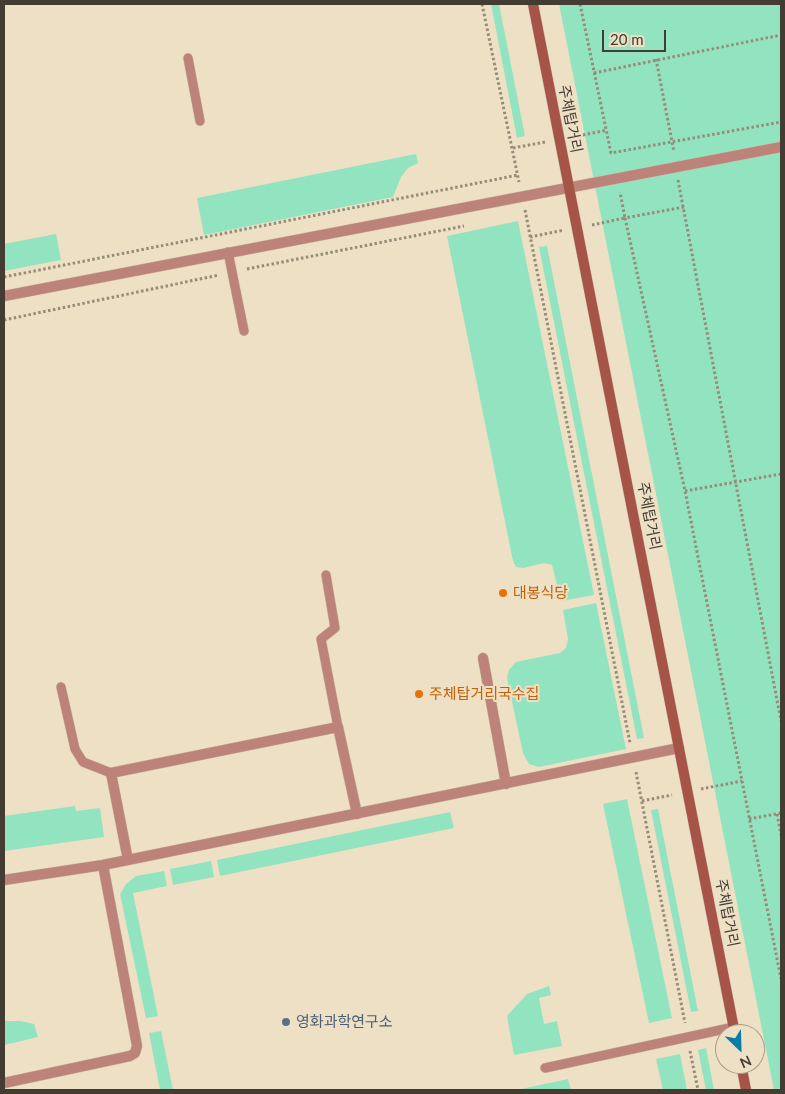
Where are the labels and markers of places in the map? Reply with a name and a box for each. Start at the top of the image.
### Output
place label: 대봉식당 [513,584,568,602]
marker: 대봉식당 [497,587,509,599]
place label: 주체탑거리국수집 [429,685,539,703]
marker: 주체탑거리국수집 [413,688,425,700]
place label: 영화과학연구소 [296,1013,393,1031]
marker: 영화과학연구소 [280,1016,292,1028]

